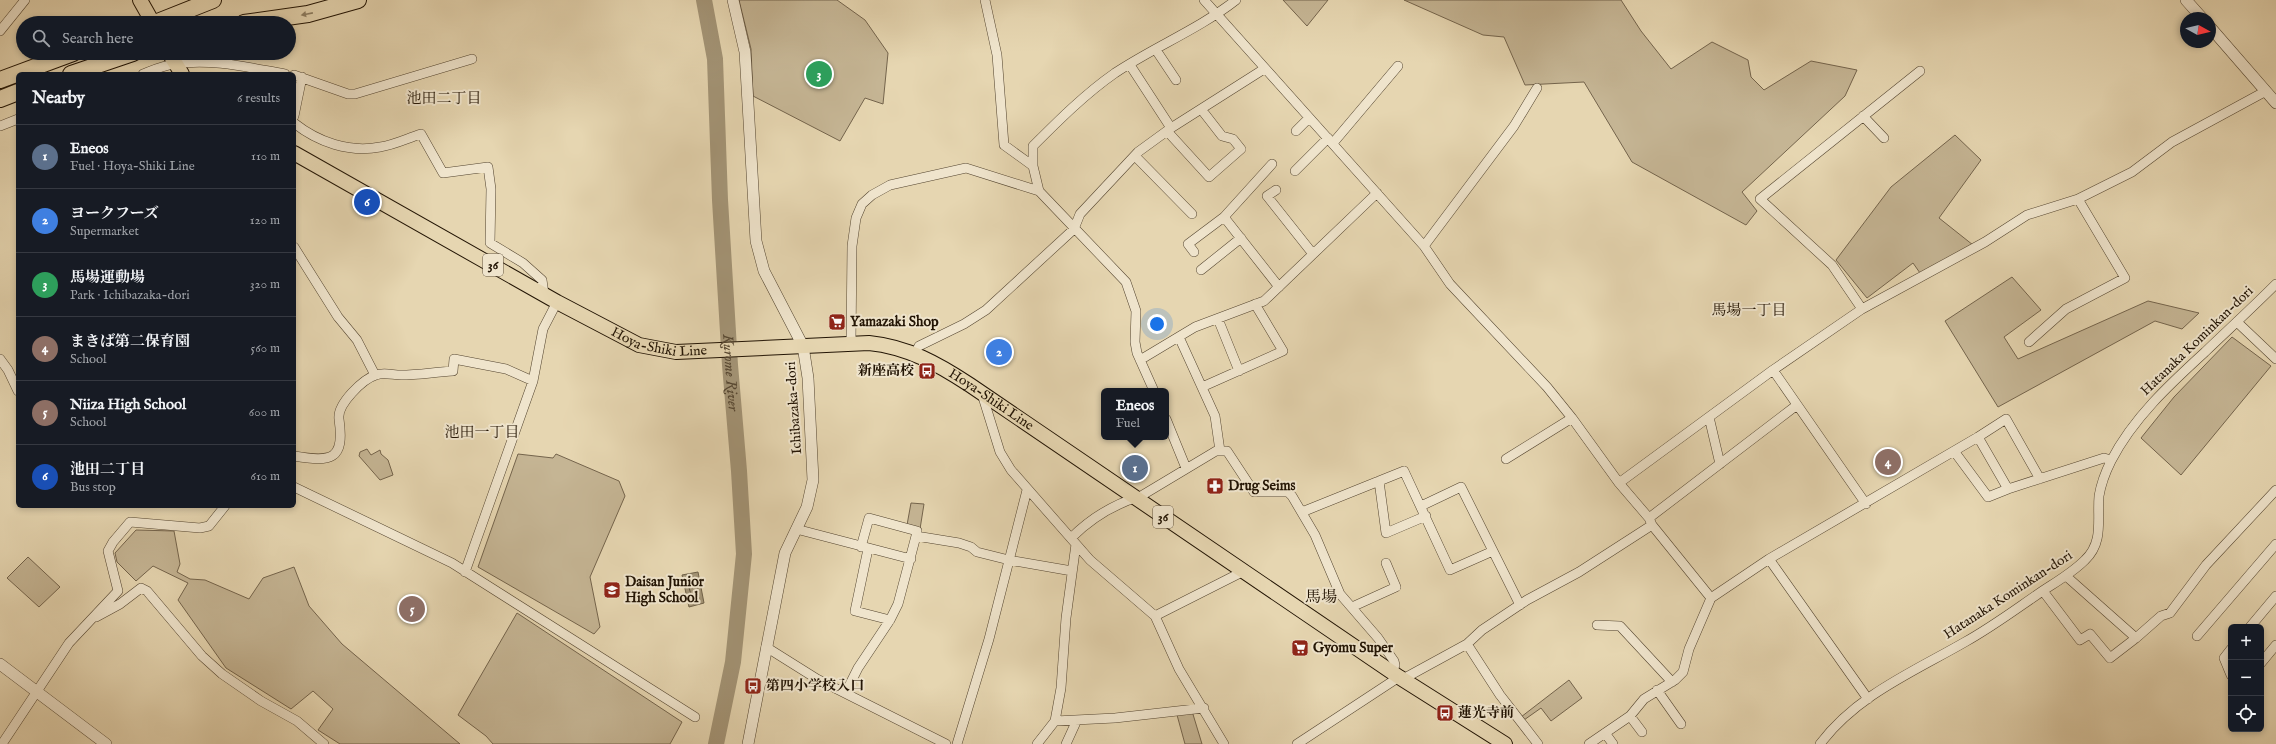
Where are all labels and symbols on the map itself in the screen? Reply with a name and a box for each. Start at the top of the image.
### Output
one-way arrow [301,12,313,18]
north arrow [2180,12,2216,48]
pin: 3 [806,59,832,89]
district label: 池田二丁目 [406,89,482,108]
pin: 6 [354,187,380,217]
road number: 36 [483,254,503,276]
street label: Hatanaka Kominkan-dori [2137,282,2257,400]
district label: 馬場一丁目 [1711,301,1787,320]
supermarket icon: Yamazaki Shop [827,312,847,332]
place label: Yamazaki Shop [850,313,939,331]
your location [1147,314,1167,334]
street label: Hoya-Shiki Line [608,323,708,361]
water label: Kurome River [719,333,743,413]
pin: 2 [986,337,1012,367]
street label: Ichibazaka-dori [782,361,806,455]
bus stop icon: 新座高校 [917,361,937,381]
place label: 新座高校 [858,362,914,380]
street label: Hoya-Shiki Line [945,365,1038,435]
district label: 池田一丁目 [444,423,520,442]
pin: 4 [1875,447,1901,477]
pin: 1 [1122,453,1148,483]
pharmacy icon: Drug Seims [1205,476,1225,496]
place label: Drug Seims [1228,477,1295,495]
road number: 36 [1153,506,1173,528]
street label: Hatanaka Kominkan-dori [1940,546,2076,643]
place label: Daisan Junior High School [625,573,705,607]
school or university icon: Daisan Junior High School [602,580,622,600]
district label: 馬場 [1305,588,1337,608]
pin: 5 [399,594,425,624]
supermarket icon: Gyomu Super [1290,638,1310,658]
place label: Gyomu Super [1313,639,1394,657]
bus stop icon: 第四小学校入口 [743,676,763,696]
place label: 第四小学校入口 [766,677,864,695]
bus stop icon: 蓮光寺前 [1435,703,1455,723]
place label: 蓮光寺前 [1458,704,1514,722]

